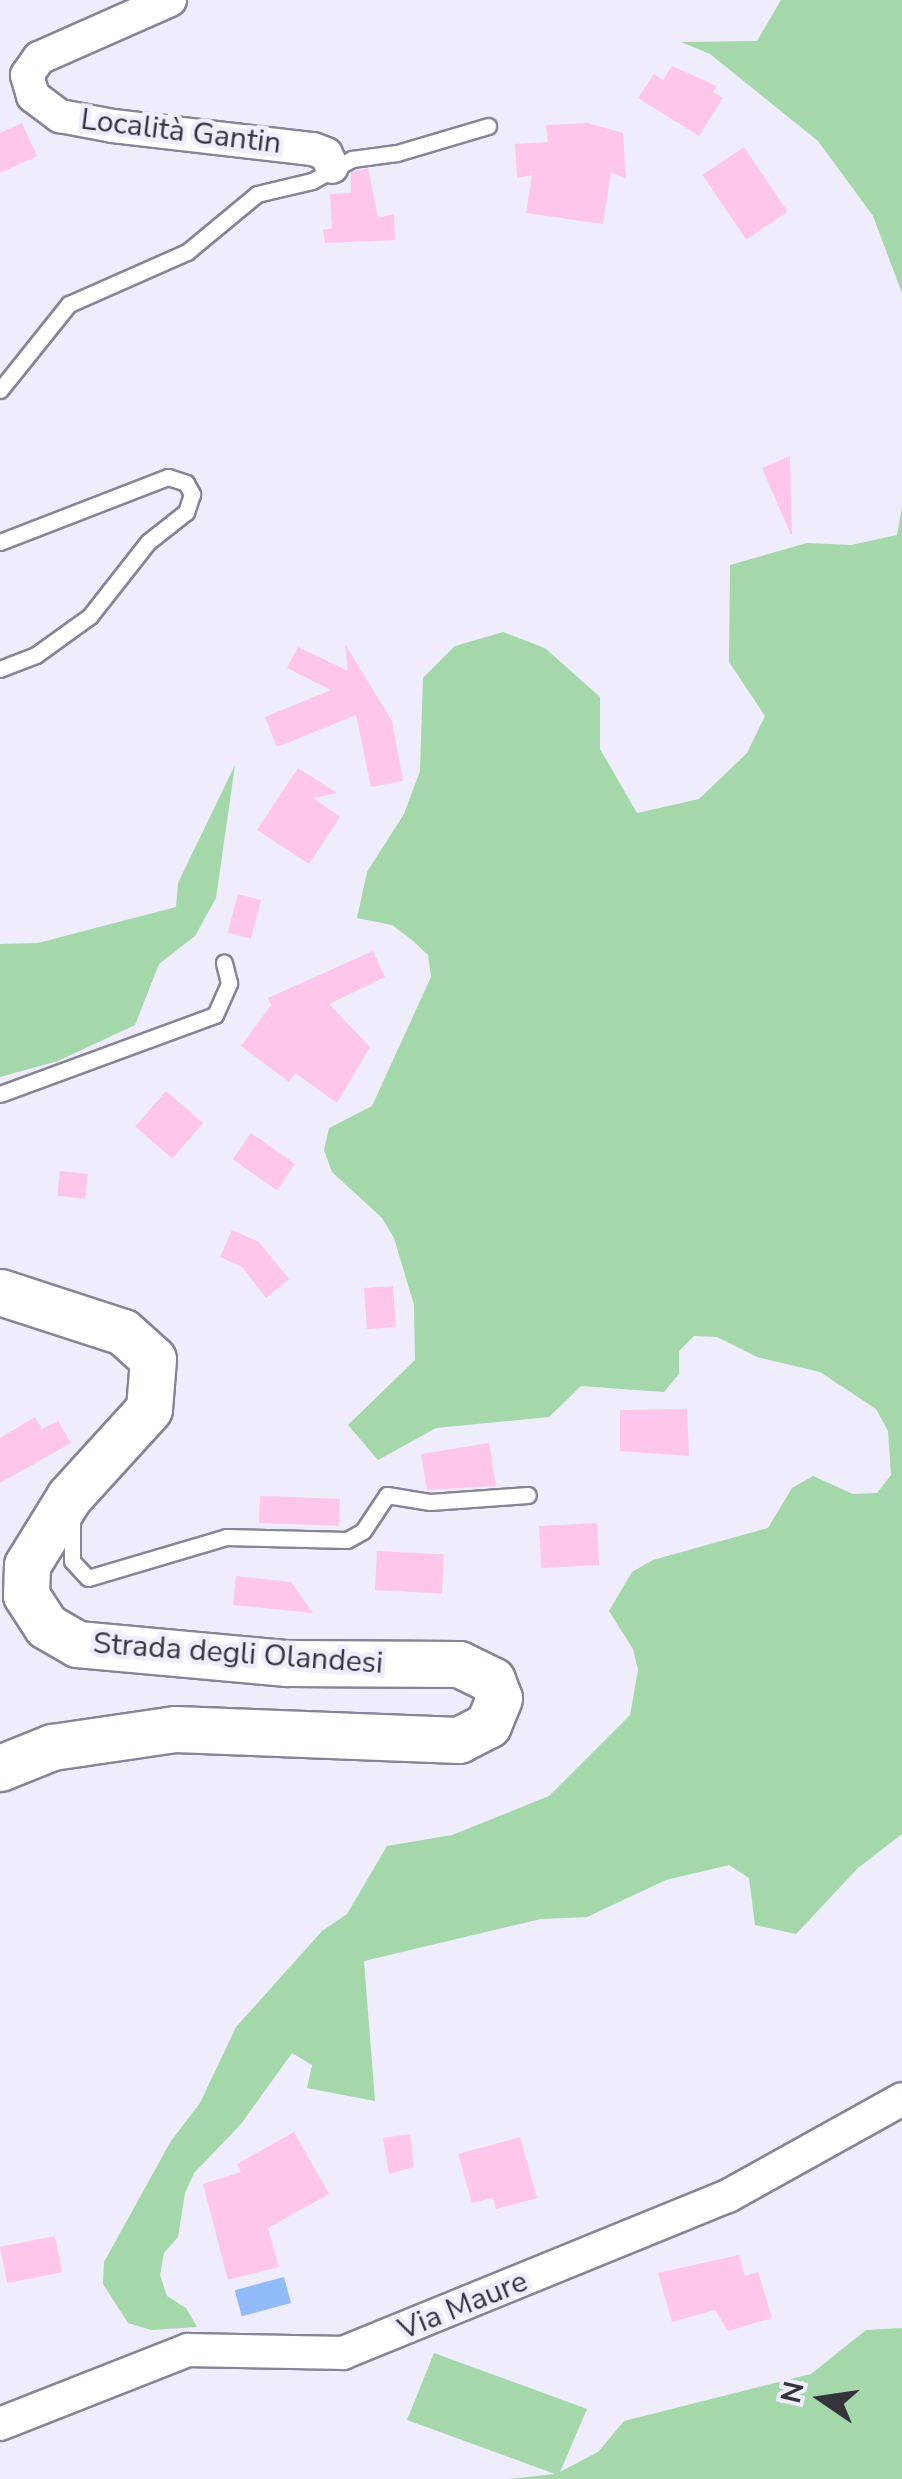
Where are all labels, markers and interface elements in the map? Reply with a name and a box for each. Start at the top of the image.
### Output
street label: Località Gantin [79,102,283,162]
street label: Strada degli Olandesi [92,1626,384,1682]
street label: Via Maure [393,2264,533,2348]
north arrow [772,2349,872,2449]
text: N [772,2378,814,2407]

